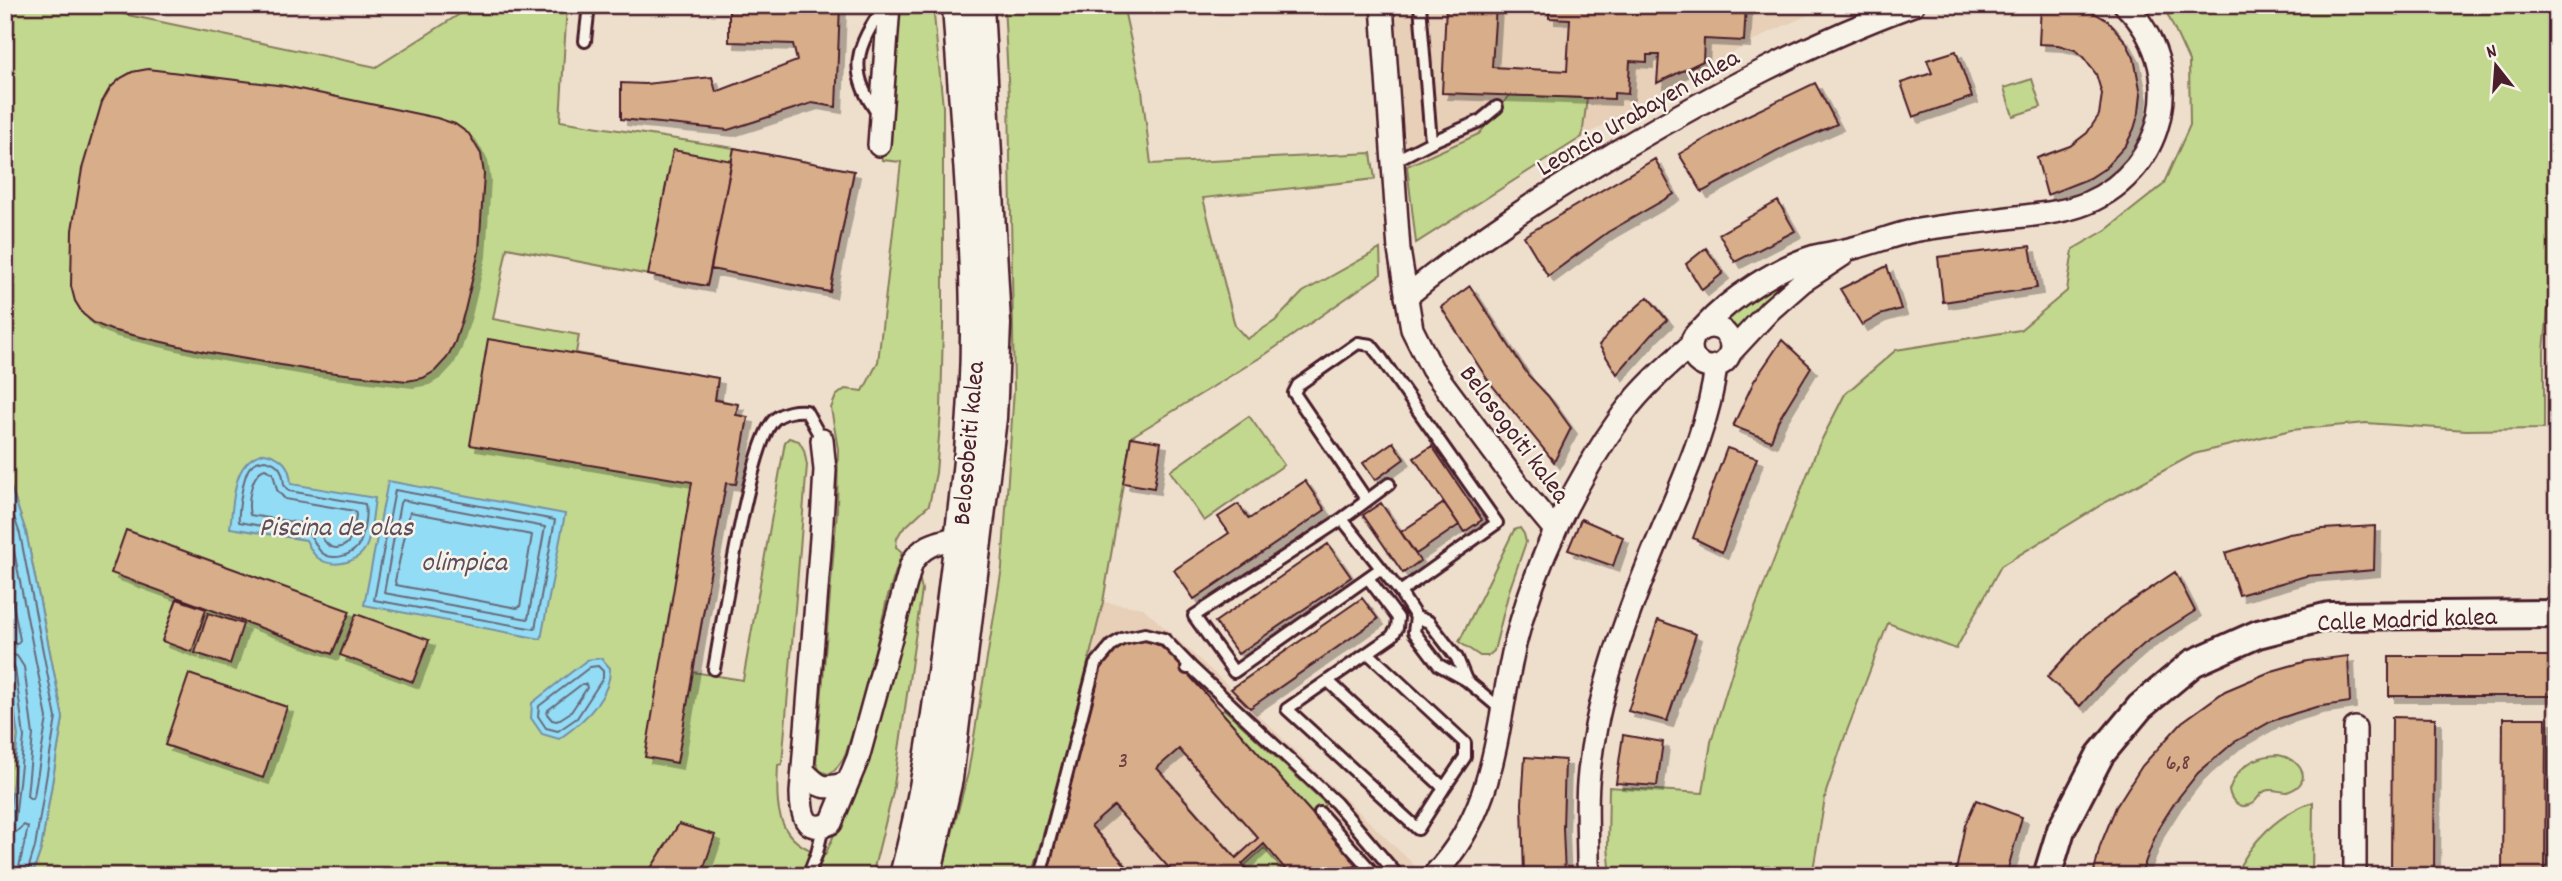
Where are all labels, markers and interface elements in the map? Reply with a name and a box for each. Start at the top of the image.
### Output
north arrow [2460,32,2530,102]
text: N [2484,39,2500,67]
street label: Leoncio Urabayen kalea [1530,40,1748,187]
street label: Belosogoiti kalea [1449,358,1578,513]
street label: Belosobeiti kalea [945,359,996,527]
water label: Piscina de olas [259,510,414,550]
water label: olimpica [421,545,509,585]
street label: Calle Madrid kalea [2317,600,2498,643]
house number: 3 [1118,746,1128,779]
house number: 6,8 [2166,748,2190,781]

